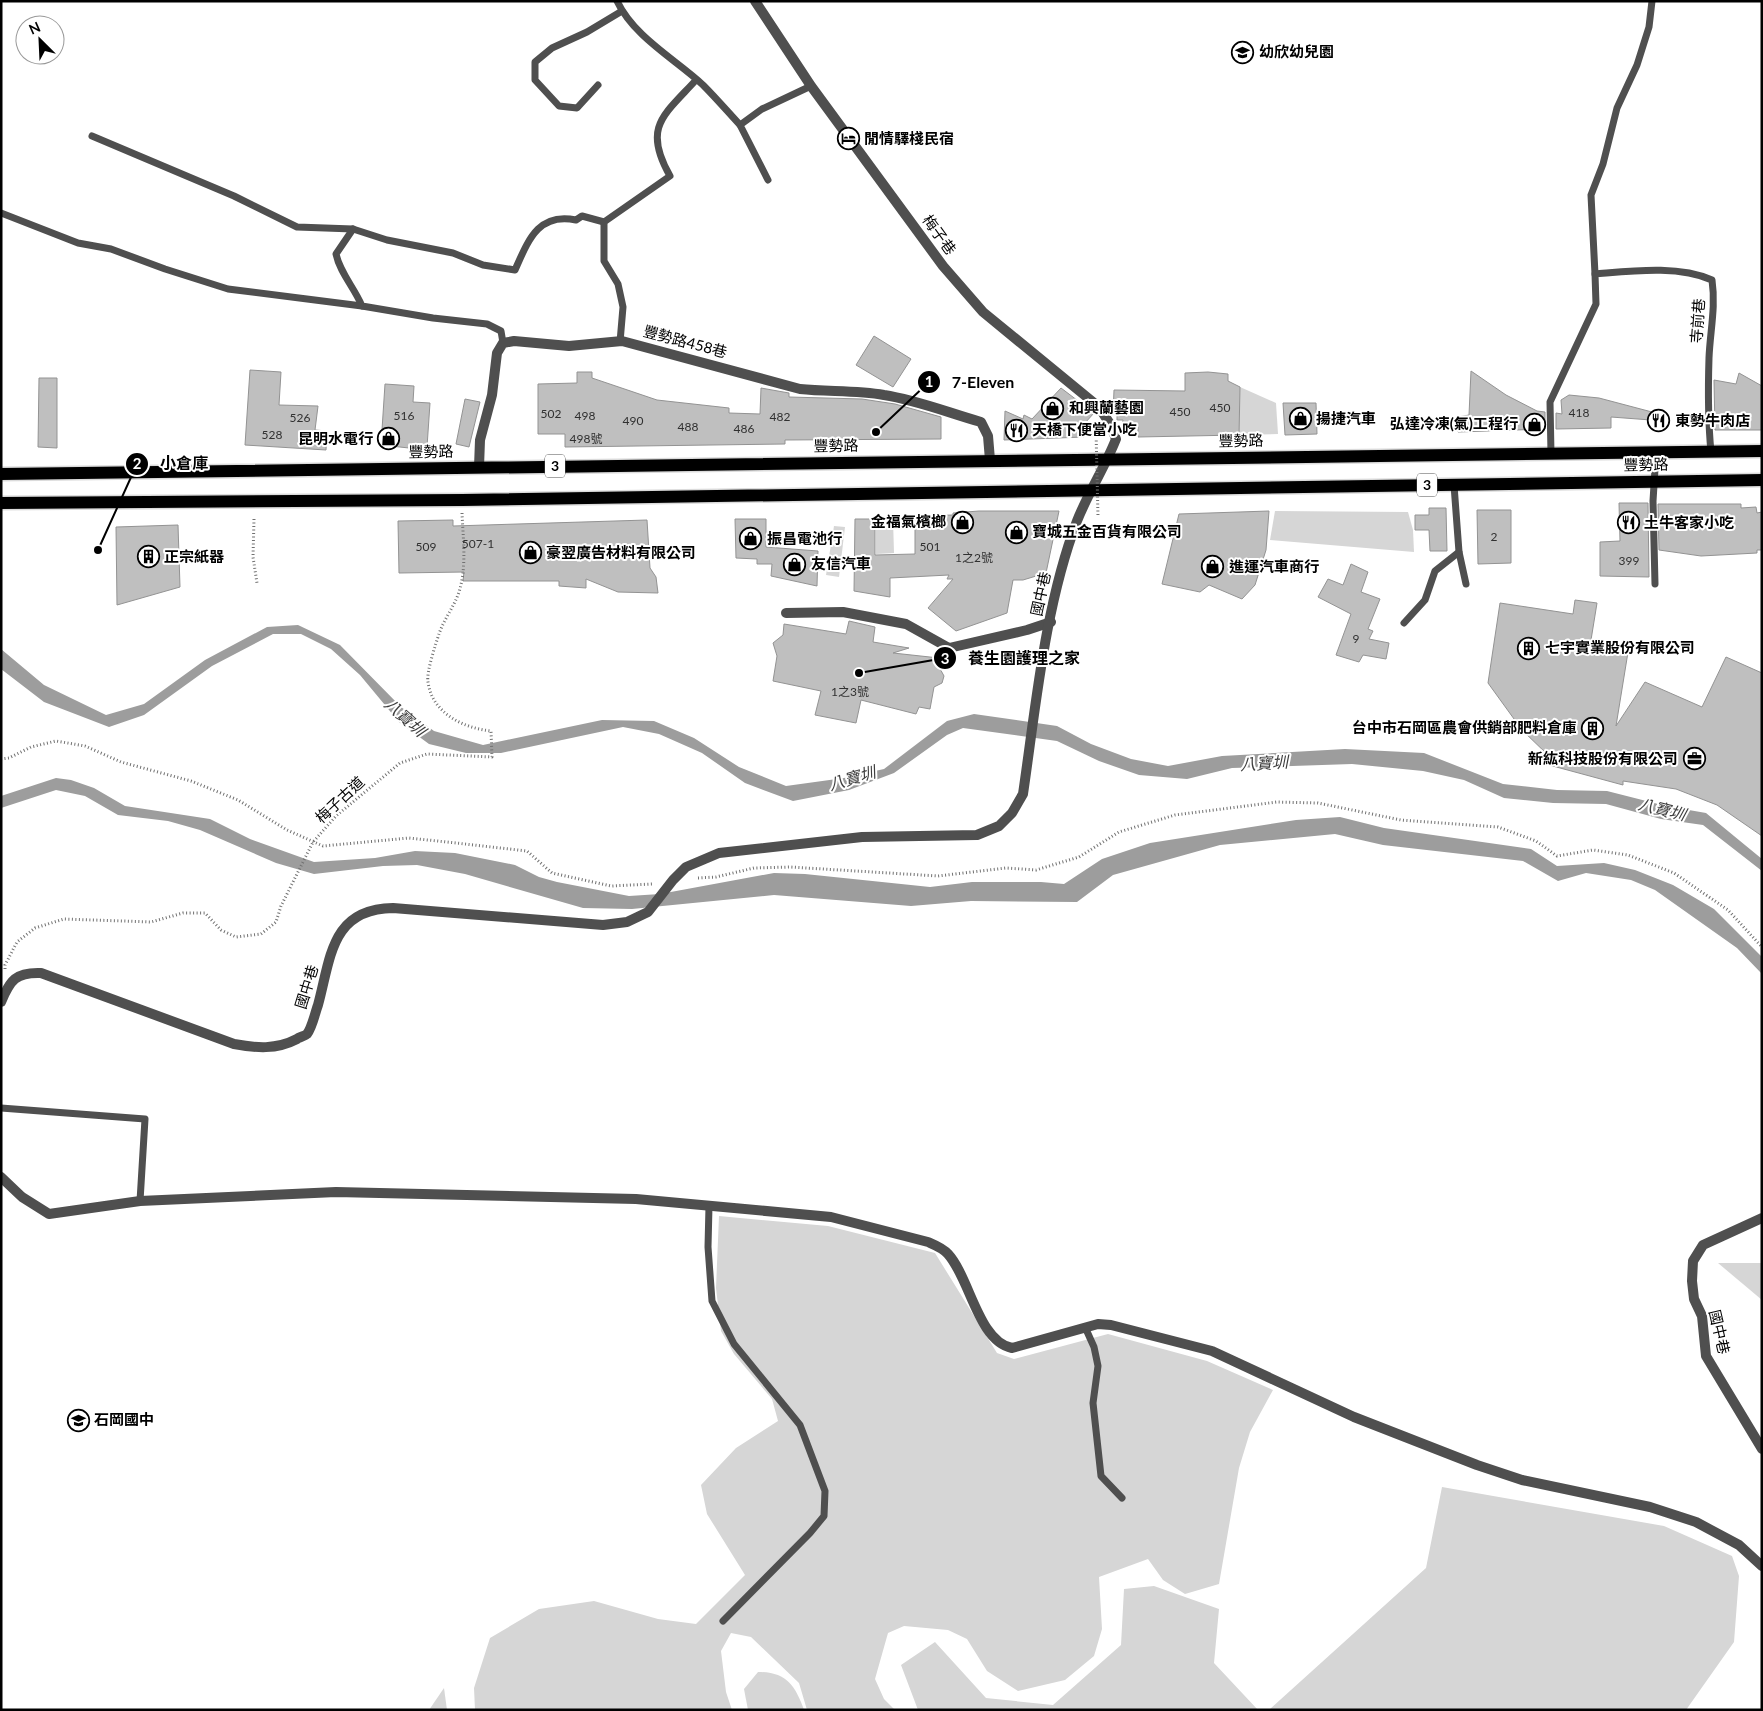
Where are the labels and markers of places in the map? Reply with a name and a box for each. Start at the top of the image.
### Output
school or university icon: 幼欣幼兒園 [1231,40,1255,64]
place label: 幼欣幼兒園 [1259,42,1334,60]
hotel icon: 閒情驛棧民宿 [836,127,860,151]
place label: 閒情驛棧民宿 [864,129,954,147]
callout: 7-Eleven [917,366,1024,397]
shop icon: 和興蘭藝園 [1041,396,1065,420]
place label: 和興蘭藝園 [1069,398,1144,416]
shop icon: 揚捷汽車 [1288,407,1312,431]
place label: 揚捷汽車 [1316,409,1376,427]
restaurant icon: 東勢牛肉店 [1647,409,1671,433]
place label: 東勢牛肉店 [1675,411,1750,429]
shop icon: 弘達冷凍(氣)工程行 [1522,412,1546,436]
place label: 弘達冷凍(氣)工程行 [1390,414,1518,432]
restaurant icon: 天橋下便當小吃 [1004,418,1028,442]
place label: 天橋下便當小吃 [1032,420,1137,438]
shop icon: 昆明水電行 [377,427,401,451]
place label: 昆明水電行 [298,429,373,447]
callout: 小倉庫 [125,448,218,479]
shop icon: 金福氣檳榔 [950,510,974,534]
restaurant icon: 土牛客家小吃 [1616,511,1640,535]
place label: 金福氣檳榔 [871,512,946,530]
place label: 土牛客家小吃 [1644,513,1734,531]
shop icon: 寶城五金百貨有限公司 [1004,520,1028,544]
place label: 寶城五金百貨有限公司 [1032,522,1182,540]
shop icon: 振昌電池行 [739,527,763,551]
place label: 振昌電池行 [767,529,842,547]
shop icon: 豪翌廣告材料有限公司 [518,541,542,565]
place label: 豪翌廣告材料有限公司 [546,543,696,561]
building icon: 正宗紙器 [136,545,160,569]
place label: 正宗紙器 [164,547,224,565]
shop icon: 友信汽車 [783,552,807,576]
place label: 友信汽車 [811,554,871,572]
shop icon: 進運汽車商行 [1201,555,1225,579]
place label: 進運汽車商行 [1229,557,1319,575]
building icon: 七宇實業股份有限公司 [1517,636,1541,660]
place label: 七宇實業股份有限公司 [1545,638,1695,656]
callout: 養生園護理之家 [933,643,1090,674]
building icon: 台中市石岡區農會供銷部肥料倉庫 [1581,716,1605,740]
place label: 台中市石岡區農會供銷部肥料倉庫 [1352,718,1577,736]
office icon: 新紘科技股份有限公司 [1682,747,1706,771]
place label: 新紘科技股份有限公司 [1528,749,1678,767]
school or university icon: 石岡國中 [66,1408,90,1432]
place label: 石岡國中 [94,1410,154,1428]

